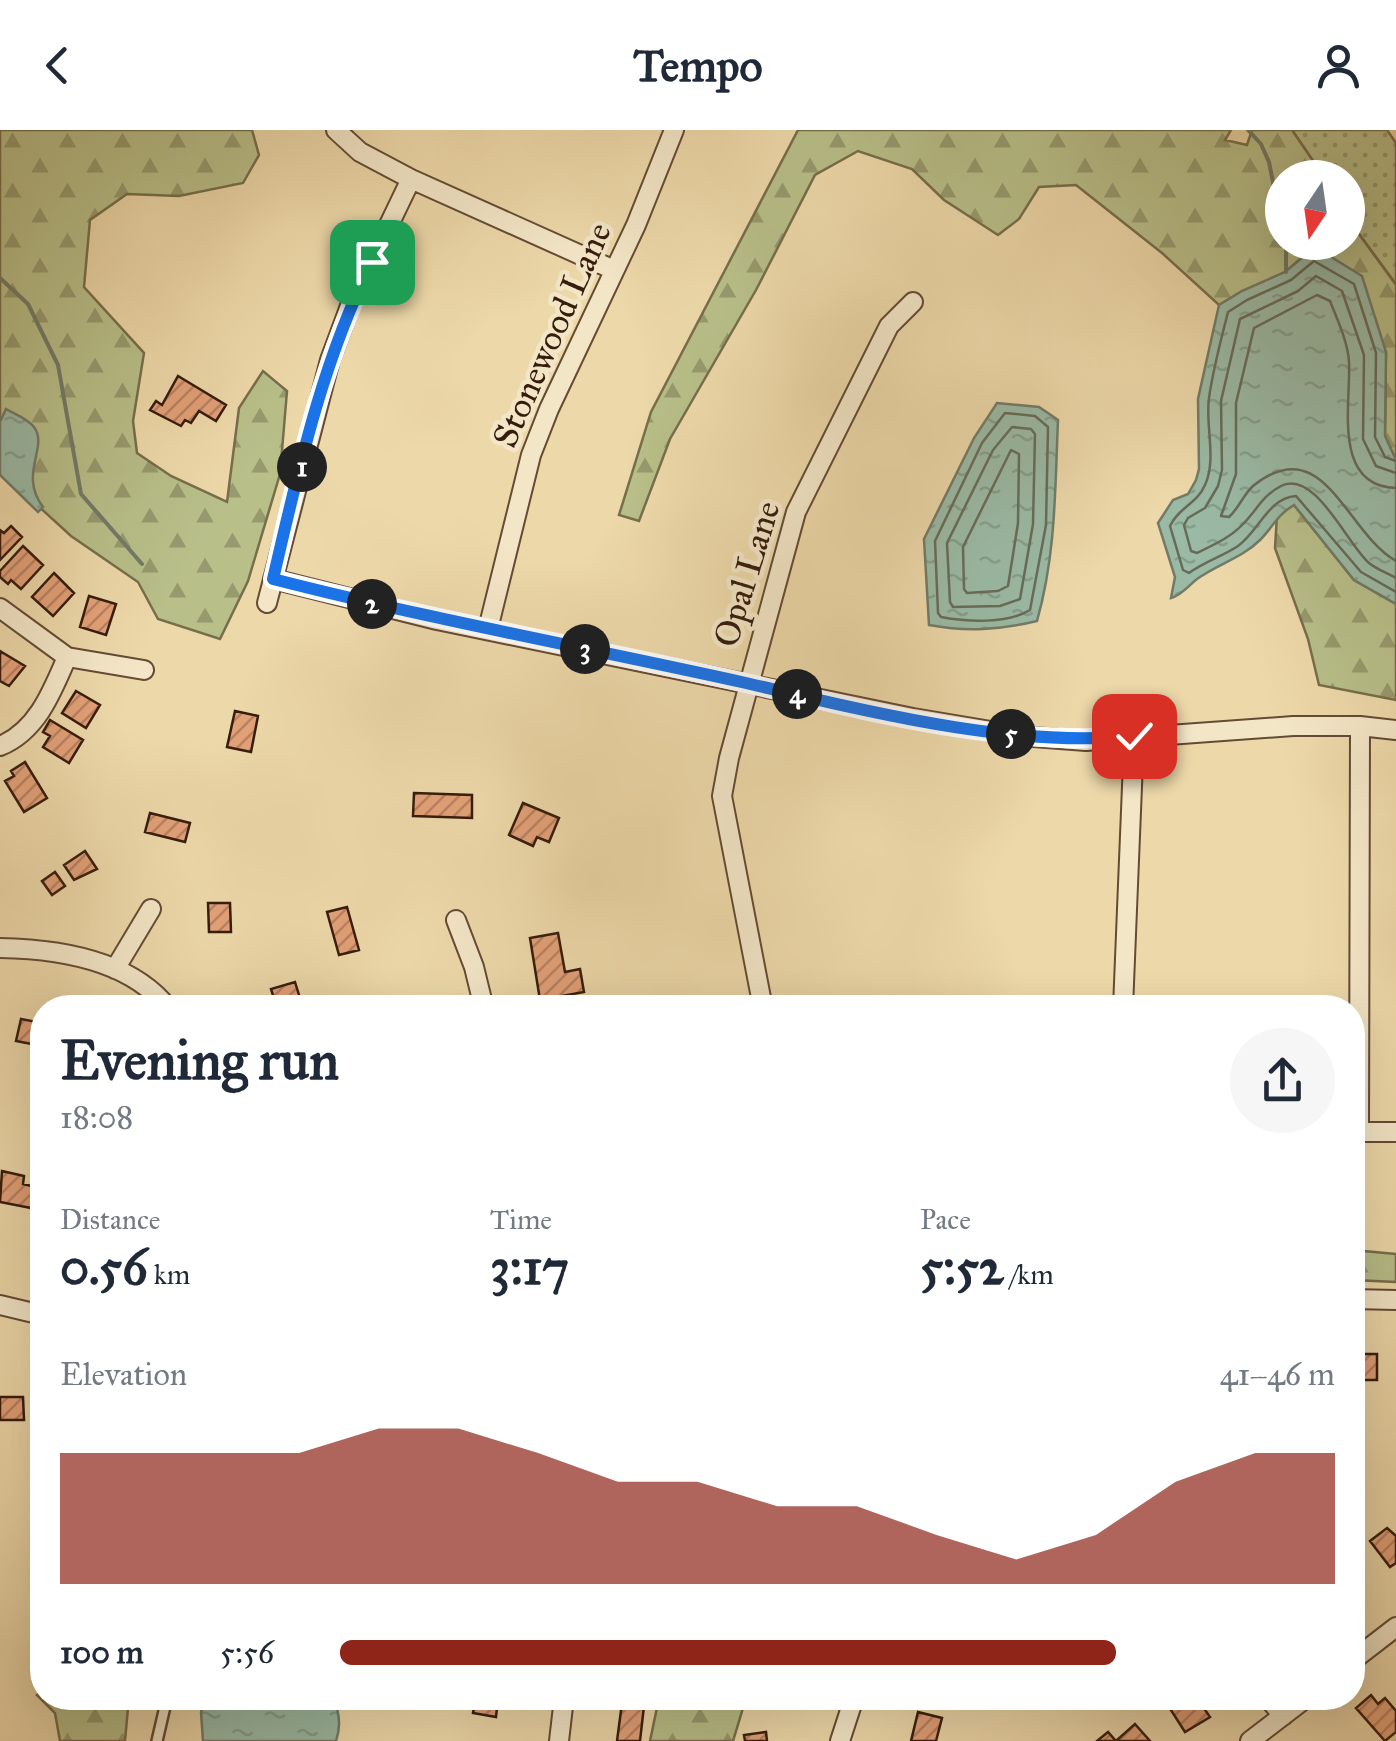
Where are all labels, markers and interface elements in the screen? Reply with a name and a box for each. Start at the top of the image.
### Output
icon: back [30,38,85,93]
text: Tempo [633,38,763,93]
icon: person [1311,38,1366,93]
north arrow [1265,160,1365,260]
map controls [1265,160,1365,260]
street label: Stonewood Lane [483,216,621,454]
pin [330,220,415,305]
icon: arrive [345,235,400,290]
pin: 1 [277,442,327,492]
text: 1 [296,449,308,484]
street label: Opal Lane [704,496,790,652]
pin: 2 [347,579,397,629]
text: 2 [365,586,379,621]
pin: 3 [560,624,610,674]
text: 3 [579,631,591,666]
pin: 4 [772,669,822,719]
text: 4 [789,676,805,711]
pin [1092,694,1177,779]
pin: 5 [986,709,1036,759]
icon: check [1107,709,1162,764]
text: 5 [1004,716,1018,751]
text: Evening run [60,1027,339,1094]
button: share [1230,1028,1335,1133]
text: 18:08 [60,1098,133,1137]
text: Distance [60,1202,160,1237]
text: Time [490,1202,552,1237]
text: Pace [920,1202,971,1237]
text: 0.56 [60,1237,148,1298]
text: 3:17 [490,1237,569,1298]
text: 5:52 [920,1237,1004,1298]
text: km [148,1257,190,1292]
text: /km [1004,1257,1054,1292]
text: Elevation [60,1355,187,1394]
text: 41–46 m [1220,1355,1335,1394]
text: 100 m [60,1633,144,1672]
text: 5:56 [220,1633,274,1672]

